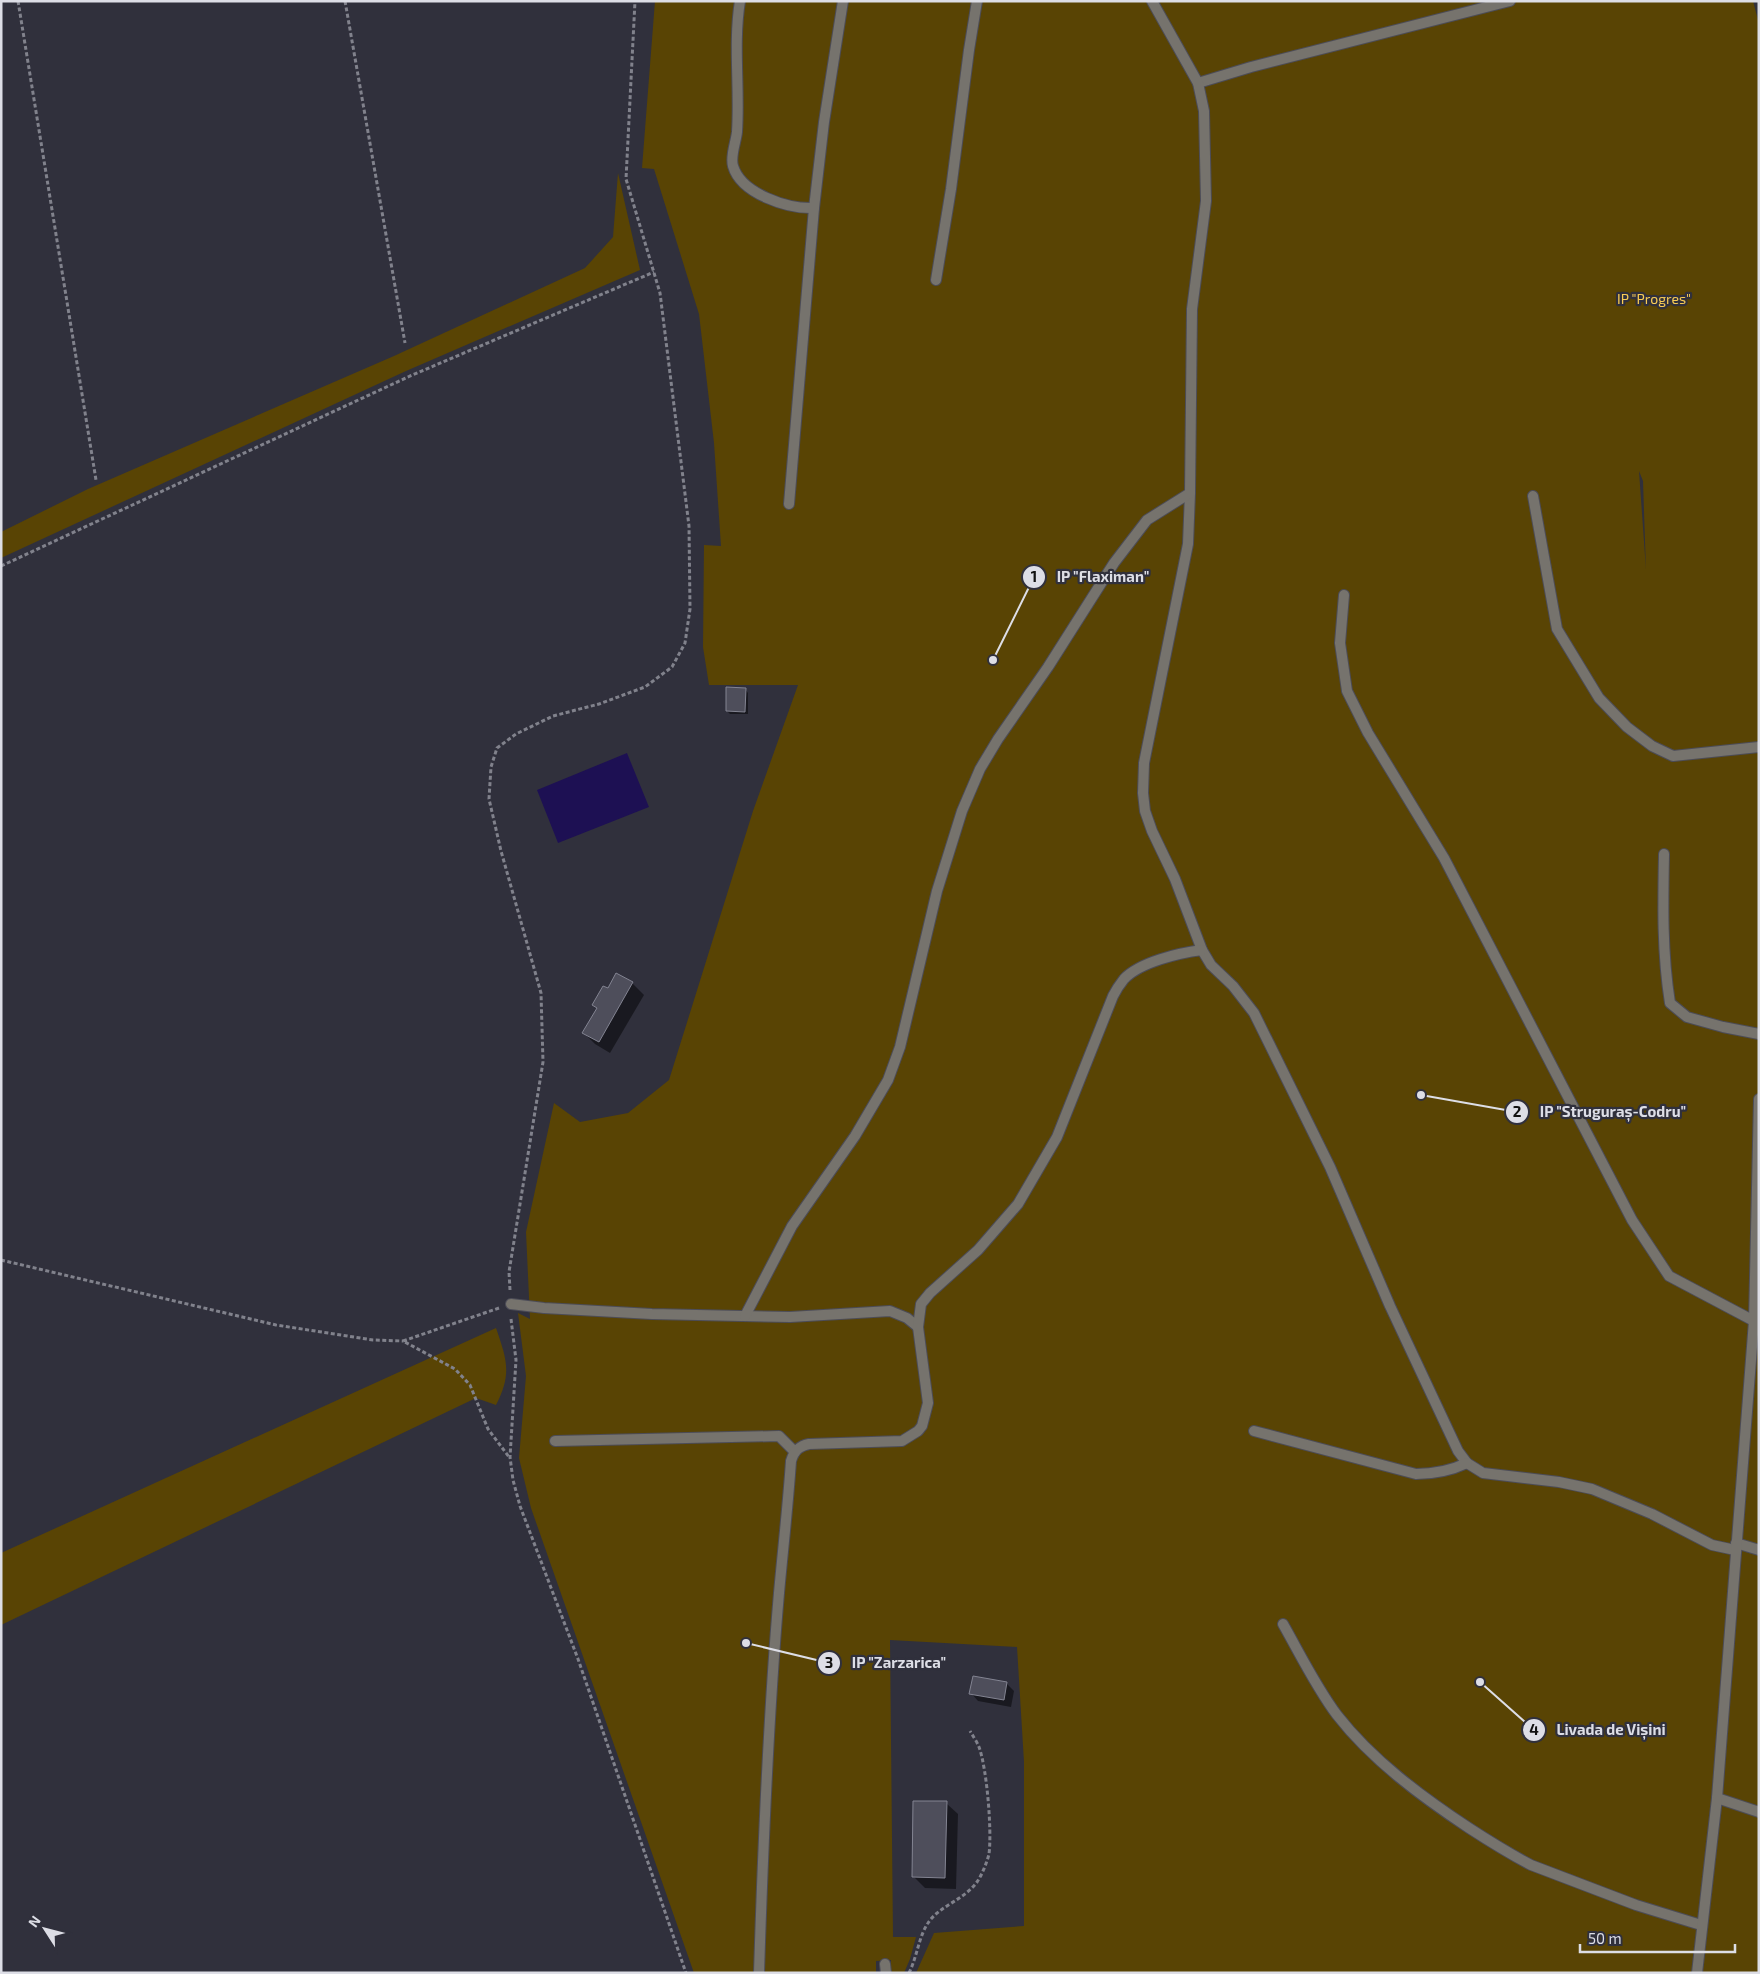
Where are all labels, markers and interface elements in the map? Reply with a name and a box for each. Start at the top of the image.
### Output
park label: IP "Progres" [1617,290,1691,307]
callout: IP "Flaximan" [1022,562,1160,592]
text: 1 [1031,567,1037,585]
text: IP "Flaximan" [1057,567,1149,585]
callout: IP "Struguraș-Codru" [1505,1097,1697,1127]
text: 2 [1513,1102,1522,1120]
text: IP "Struguraș-Codru" [1540,1102,1686,1122]
callout: IP "Zarzarica" [816,1648,956,1678]
text: 3 [825,1653,833,1671]
text: IP "Zarzarica" [852,1653,946,1671]
callout: Livada de Vișini [1521,1715,1676,1745]
text: 4 [1529,1720,1539,1738]
text: Livada de Vișini [1556,1720,1666,1740]
north arrow [20,1904,70,1954]
text: N [24,1912,44,1930]
scale bar [1580,1922,1735,1954]
text: 50 m [1588,1929,1622,1947]

